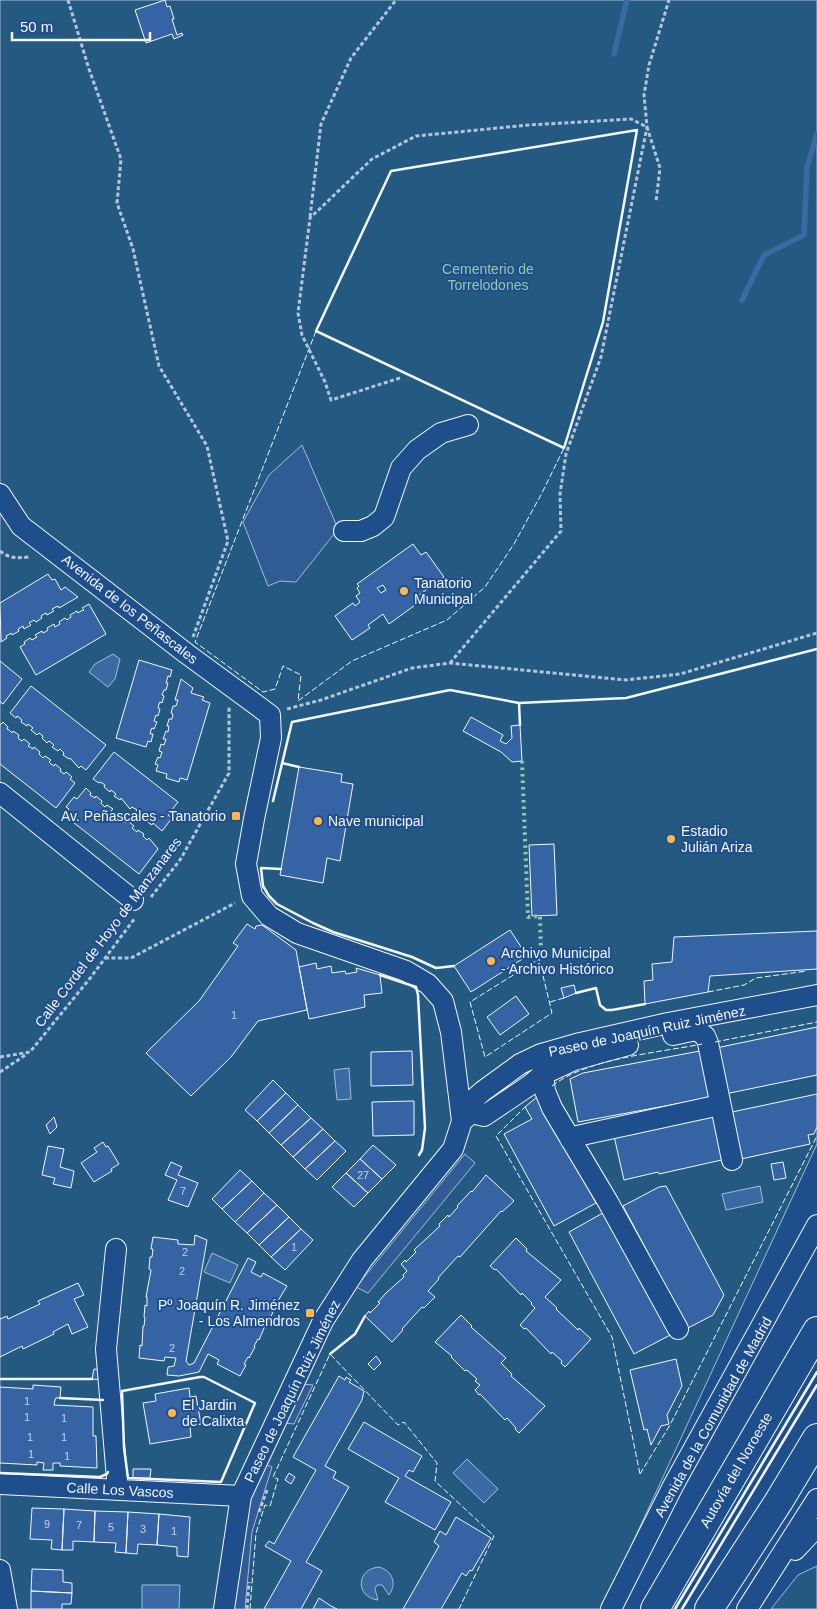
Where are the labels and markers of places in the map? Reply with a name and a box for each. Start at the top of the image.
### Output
place label: Tanatorio Municipal [414,575,473,607]
marker: Tanatorio Municipal [398,585,410,597]
place label: Av. Peñascales - Tanatorio [61,808,226,824]
marker: Av. Peñascales - Tanatorio [230,810,242,822]
place label: Nave municipal [328,813,424,829]
marker: Nave municipal [312,815,324,827]
place label: Estadio Julián Ariza [681,823,753,855]
marker: Estadio Julián Ariza [665,833,677,845]
place label: Archivo Municipal - Archivo Histórico [501,945,614,977]
marker: Archivo Municipal - Archivo Histórico [485,955,497,967]
place label: Pº Joaquín R. Jiménez - Los Almendros [158,1297,300,1329]
marker: Pº Joaquín R. Jiménez - Los Almendros [304,1307,316,1319]
place label: El Jardin de Calixta [182,1397,244,1429]
marker: El Jardin de Calixta [166,1407,178,1419]

